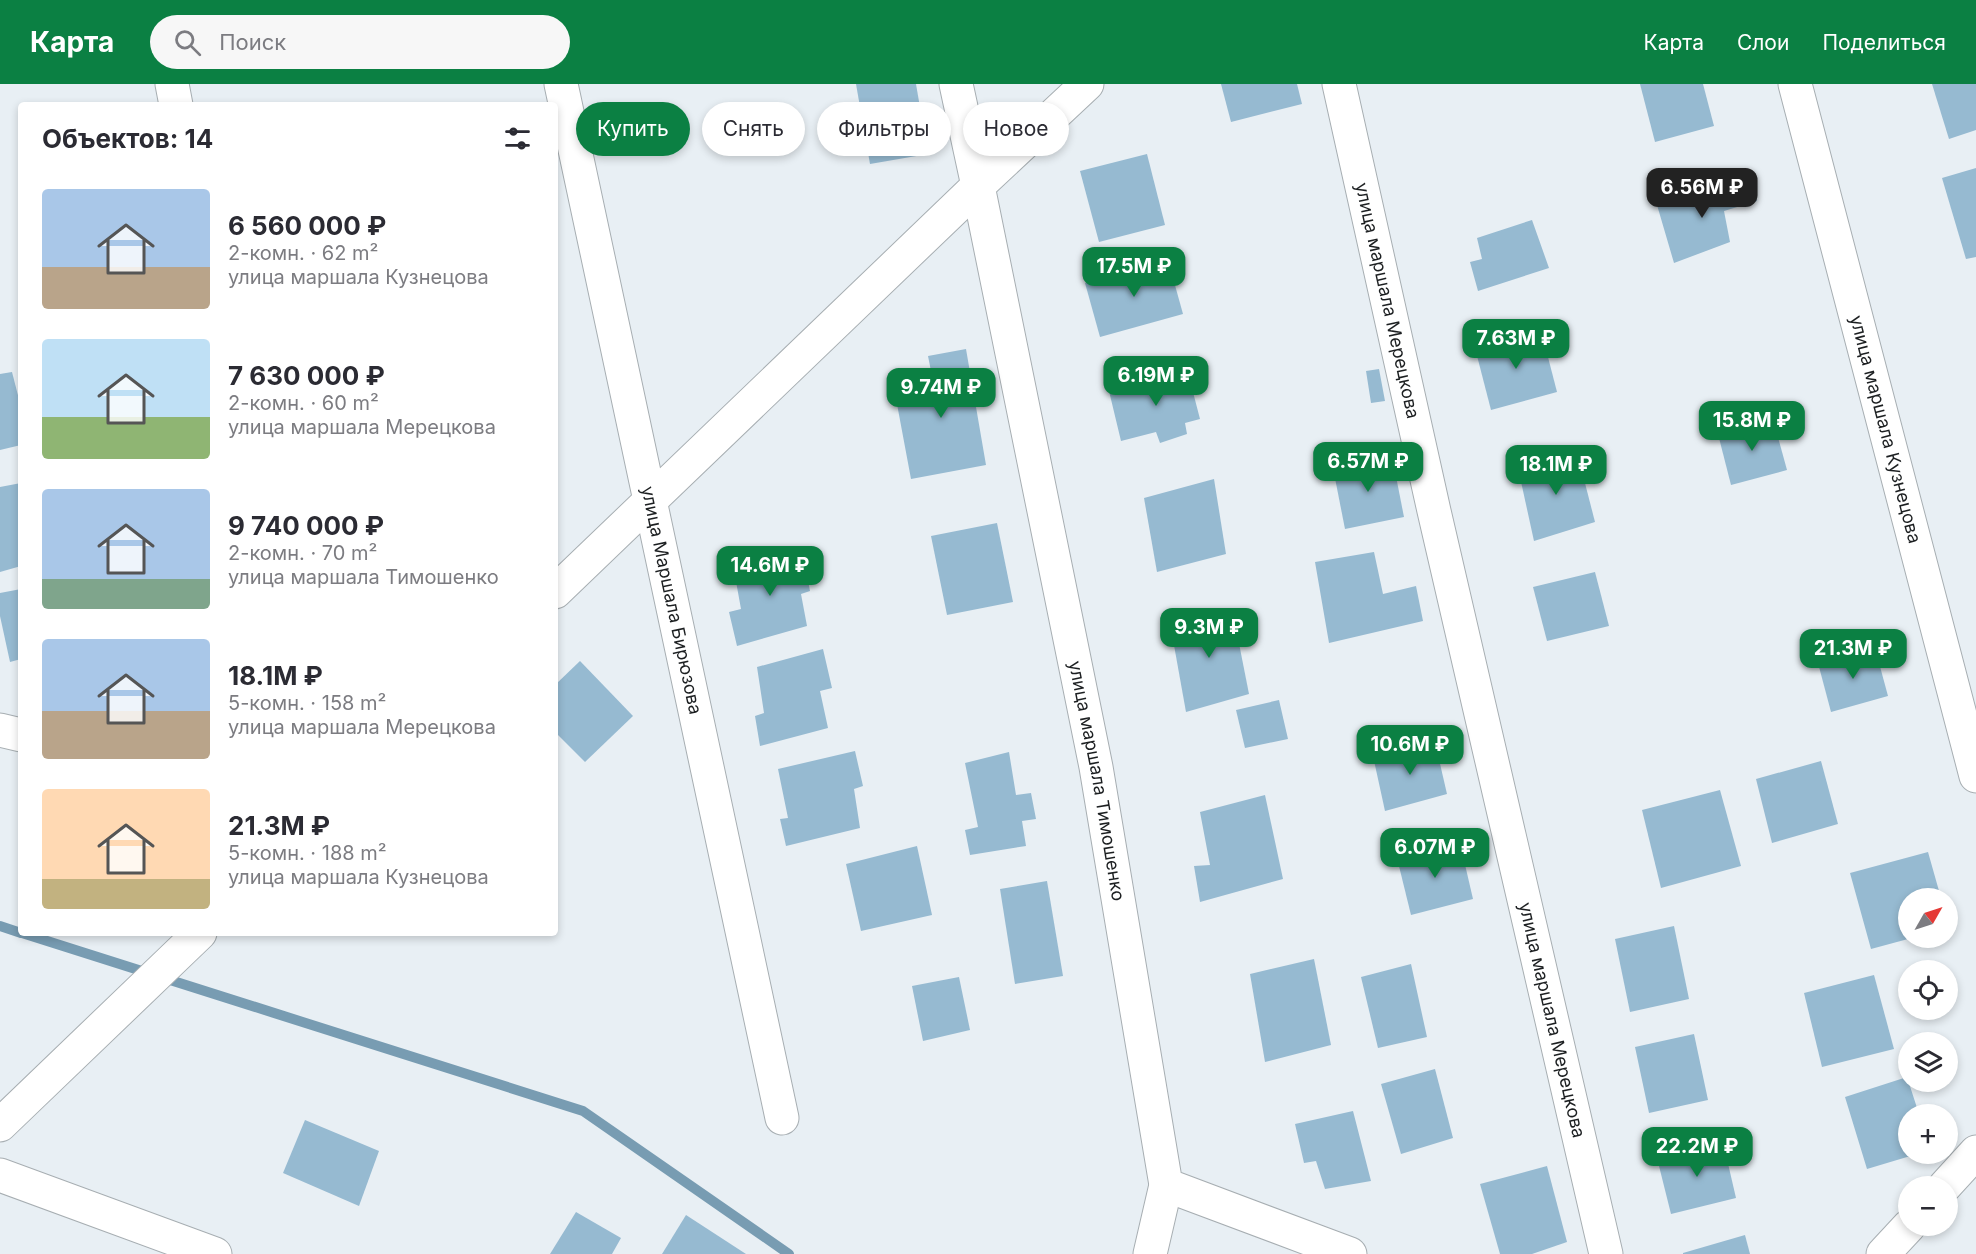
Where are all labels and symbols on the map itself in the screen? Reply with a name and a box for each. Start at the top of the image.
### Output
pin: 6.56M ₽ [1647,168,1757,219]
street label: улица маршала Мерецкова [1351,181,1424,421]
pin: 17.5M ₽ [1079,247,1189,298]
street label: улица маршала Кузнецова [1846,313,1926,545]
pin: 7.63M ₽ [1461,319,1571,370]
pin: 6.19M ₽ [1101,356,1211,407]
pin: 9.74M ₽ [886,368,996,419]
pin: 15.8M ₽ [1697,401,1807,452]
pin: 6.57M ₽ [1313,442,1423,493]
pin: 18.1M ₽ [1501,445,1611,496]
street label: улица Маршала Бирюзова [637,484,706,716]
pin: 14.6M ₽ [715,546,825,597]
pin: 9.3M ₽ [1160,608,1258,659]
pin: 21.3M ₽ [1798,629,1908,680]
street label: улица маршала Тимошенко [1065,659,1129,903]
pin: 10.6M ₽ [1355,725,1465,776]
pin: 6.07M ₽ [1380,828,1490,879]
north arrow [1898,888,1958,948]
street label: улица маршала Мерецкова [1515,900,1590,1140]
pin: 22.2M ₽ [1642,1127,1752,1178]

